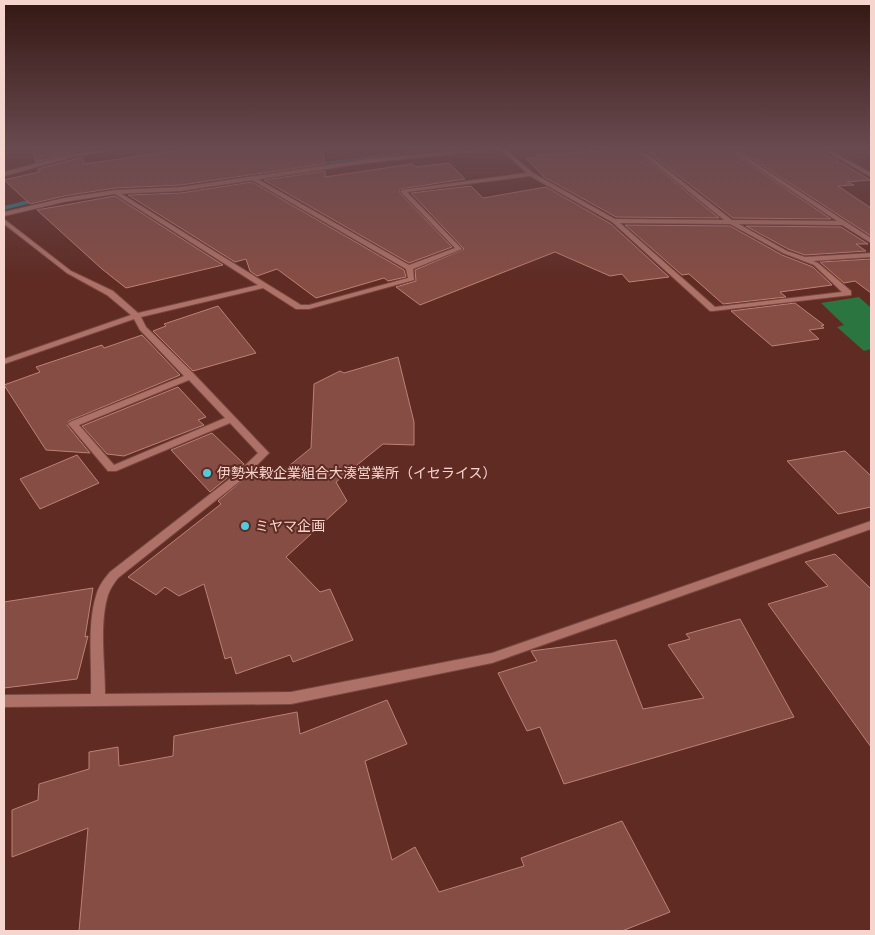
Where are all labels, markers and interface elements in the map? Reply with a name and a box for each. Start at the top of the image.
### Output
place label: 伊勢米穀企業組合大湊営業所（イセライス） [217,463,497,482]
marker: 伊勢米穀企業組合大湊営業所（イセライス） [201,467,213,479]
place label: ミヤマ企画 [255,516,325,535]
marker: ミヤマ企画 [239,520,251,532]

